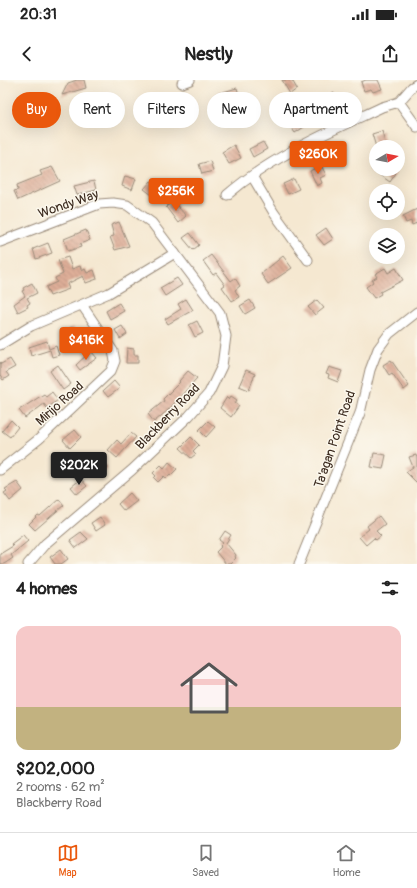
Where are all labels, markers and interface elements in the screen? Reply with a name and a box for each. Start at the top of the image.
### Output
text: 20:31 [20,5,57,24]
icon: back [16,43,38,65]
text: Nestly [184,43,233,66]
icon: share [379,43,401,65]
chip: Buy [12,92,61,128]
chip: Rent [69,92,125,128]
chip: Filters [133,92,199,128]
chip: New [207,92,261,128]
chip: Apartment [269,92,362,128]
north arrow [369,140,405,176]
map controls [369,140,405,264]
pin: $260K [290,141,346,175]
text: $260K [299,146,337,162]
pin: $256K [148,178,204,212]
text: $256K [158,183,194,199]
button: locate [369,184,405,220]
street label: Wondy Way [36,186,101,222]
button: layers [369,228,405,264]
pin: $416K [58,327,114,361]
text: $416K [68,332,104,348]
street label: Mirijo Road [33,378,87,429]
street label: Blackberry Road [132,380,203,453]
street label: Ta'agan Point Road [311,388,359,490]
pin: $202K [51,452,107,486]
text: $202K [60,457,98,473]
icon: filters [379,577,401,599]
text: 4 homes [16,578,77,599]
icon: home [173,652,245,724]
text: $202,000 [16,758,95,779]
text: 2 rooms · 62 m² [16,779,105,795]
text: Blackberry Road [16,795,102,811]
tab: Map [57,842,79,879]
tab: Saved [192,842,219,879]
tab: Home [333,842,360,879]

